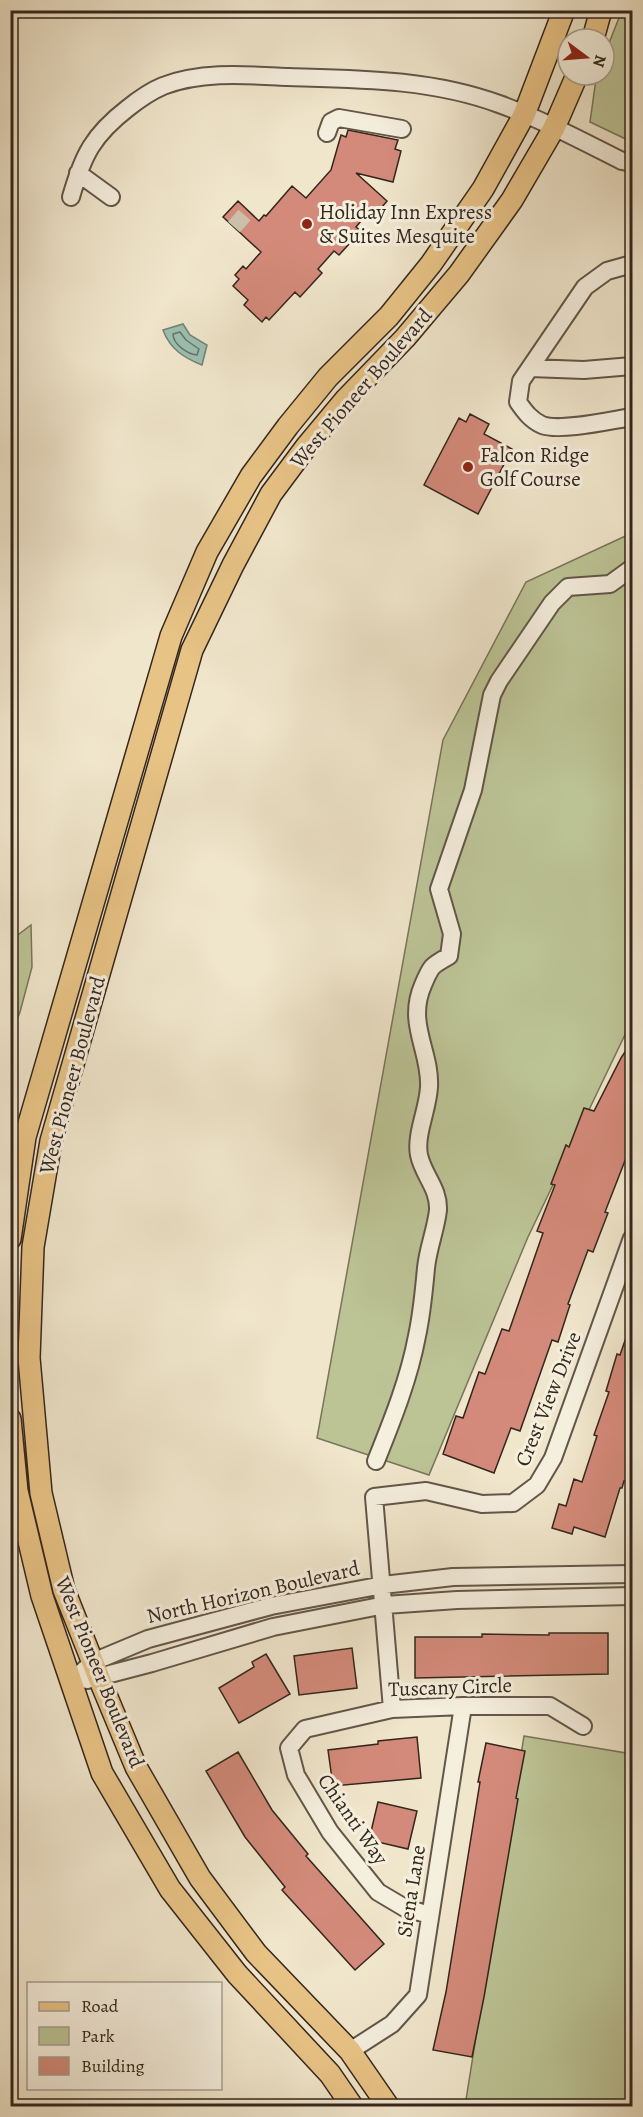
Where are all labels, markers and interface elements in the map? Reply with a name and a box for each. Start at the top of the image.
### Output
north arrow [556,27,616,87]
text: N [587,52,612,70]
place label: Holiday Inn Express & Suites Mesquite [319,198,492,250]
marker: Holiday Inn Express & Suites Mesquite [300,217,314,231]
street label: West Pioneer Boulevard [283,301,439,475]
place label: Falcon Ridge Golf Course [480,441,589,493]
marker: Falcon Ridge Golf Course [461,460,475,474]
street label: West Pioneer Boulevard [32,972,112,1178]
street label: Crest View Drive [508,1328,588,1470]
street label: North Horizon Boulevard [144,1554,363,1630]
street label: West Pioneer Boulevard [48,1571,151,1772]
street label: Tuscany Circle [388,1671,512,1703]
street label: Chianti Way [311,1768,395,1871]
street label: Siena Lane [390,1843,432,1939]
legend [27,1982,222,2090]
text: Road [81,1994,119,2018]
text: Park [81,2024,115,2048]
text: Building [81,2054,145,2078]

